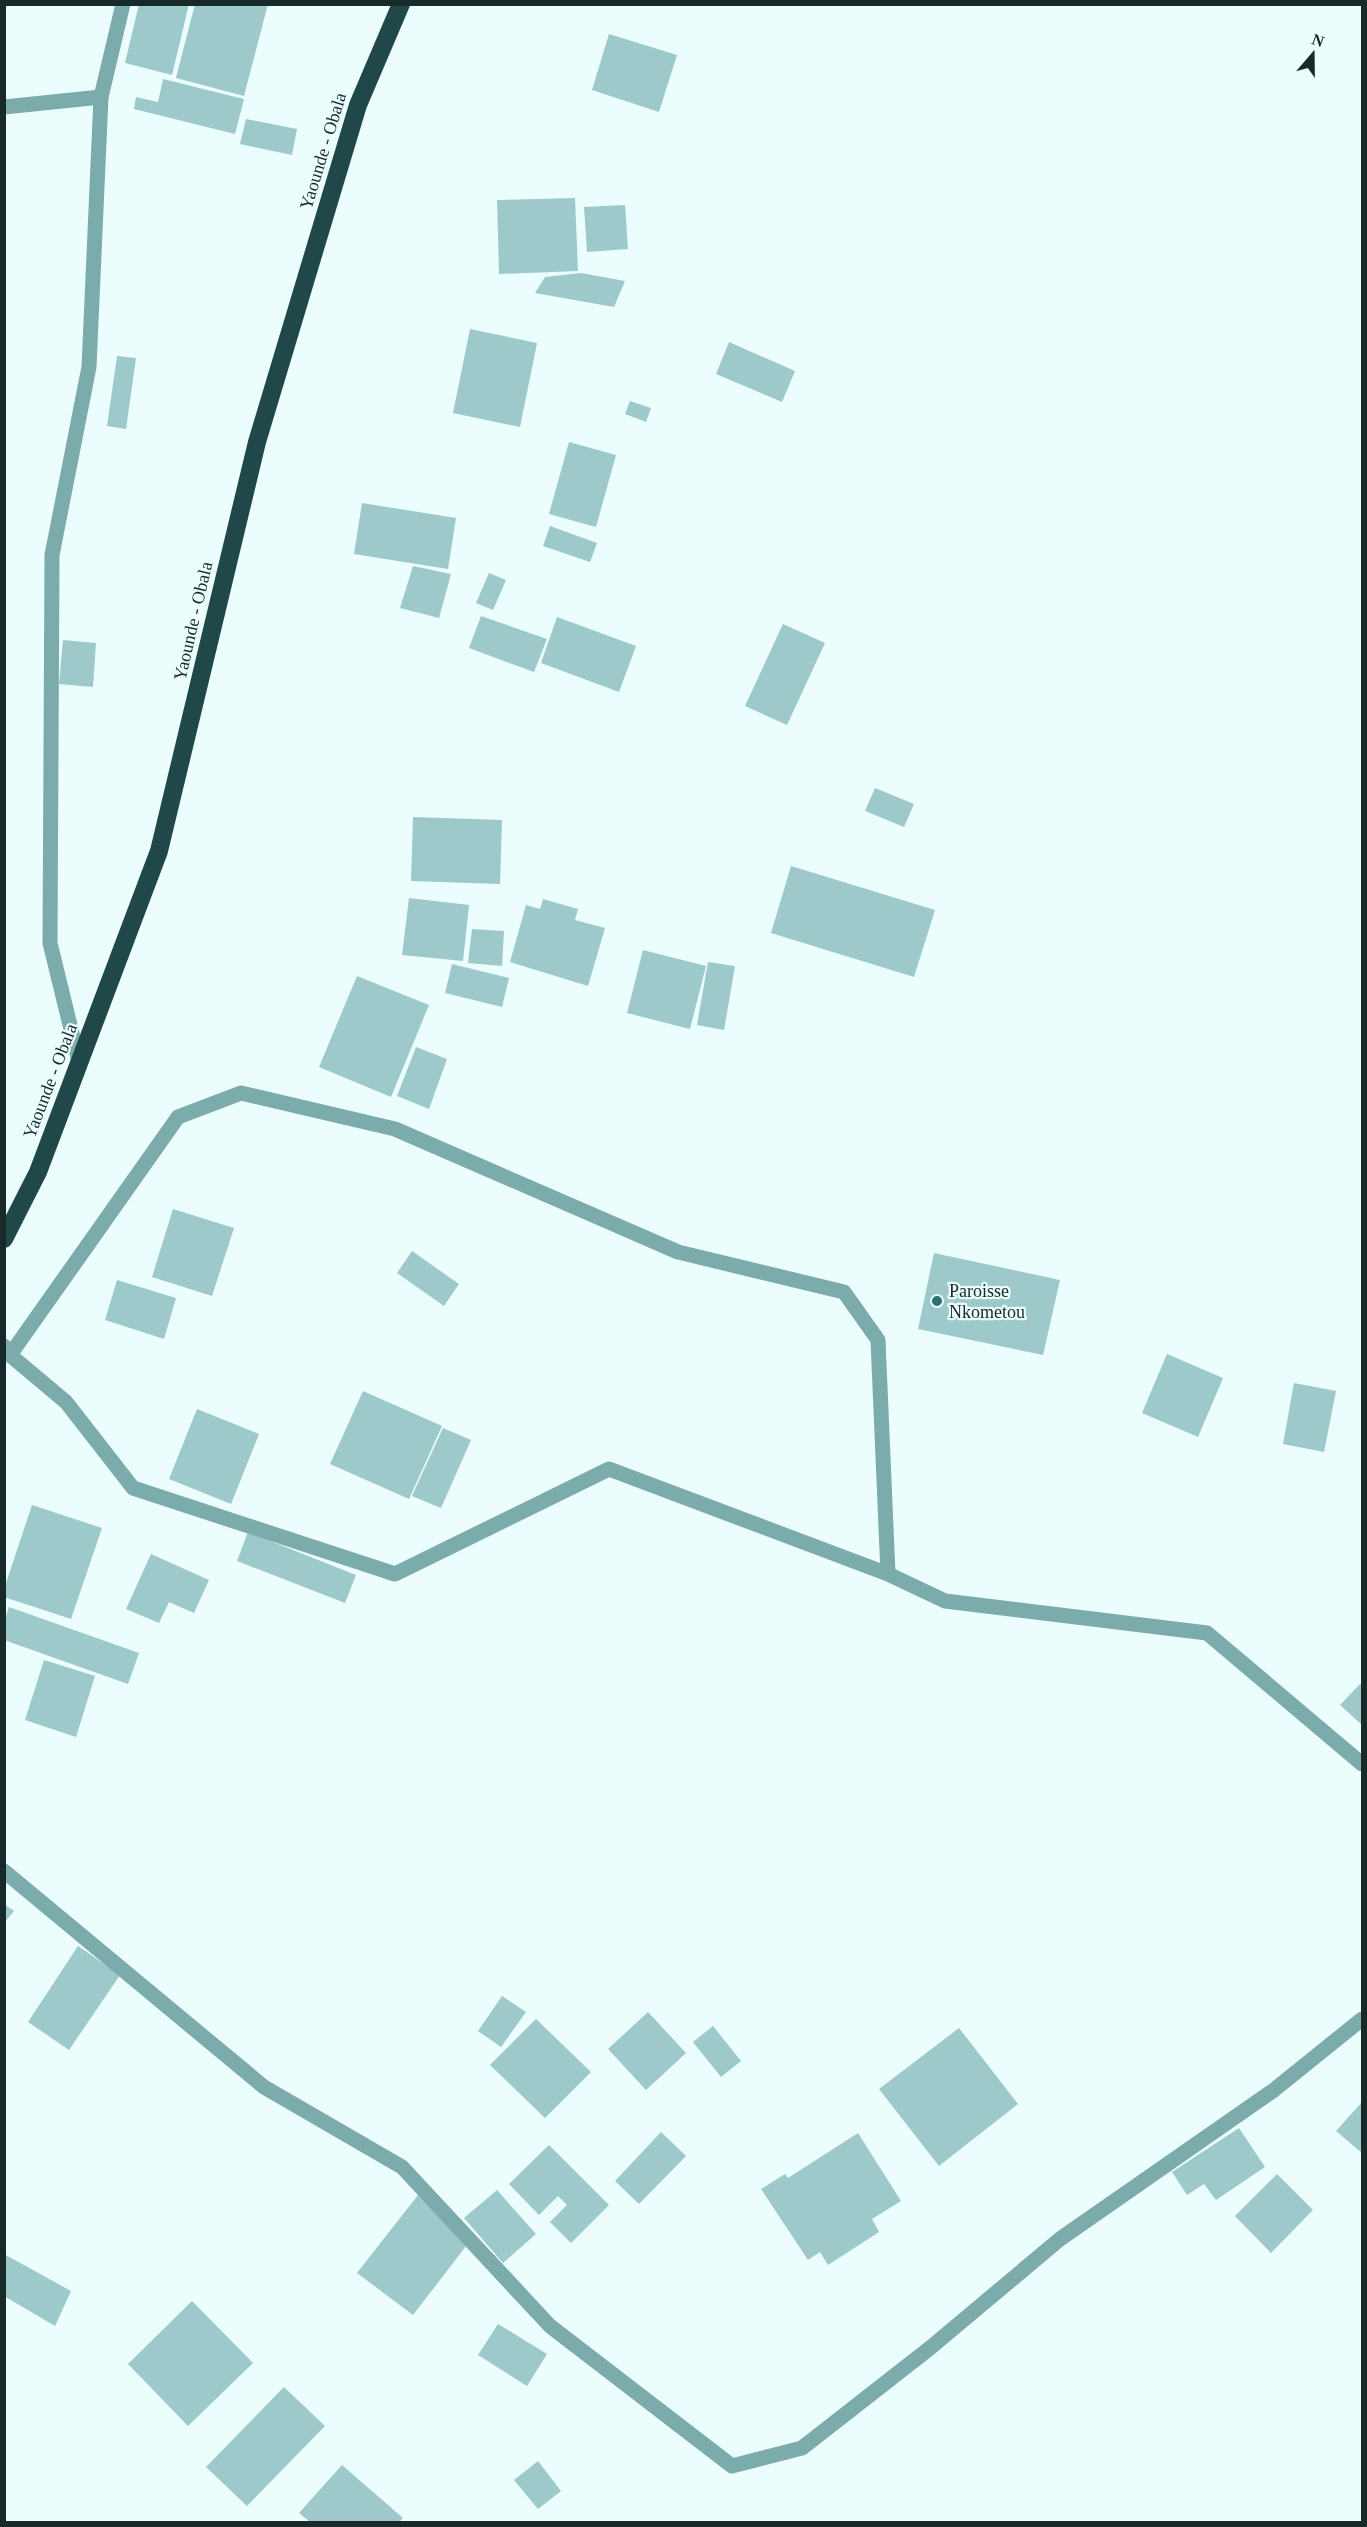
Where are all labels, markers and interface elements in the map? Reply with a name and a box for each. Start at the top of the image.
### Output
north arrow [1283,24,1343,84]
text: N [1310,30,1327,50]
street label: Yaounde - Obala [296,90,350,212]
street label: Yaounde - Obala [170,560,216,682]
street label: Yaounde - Obala [19,1021,81,1141]
place label: Paroisse Nkometou [949,1281,1025,1322]
marker: Paroisse Nkometou [930,1294,944,1308]

